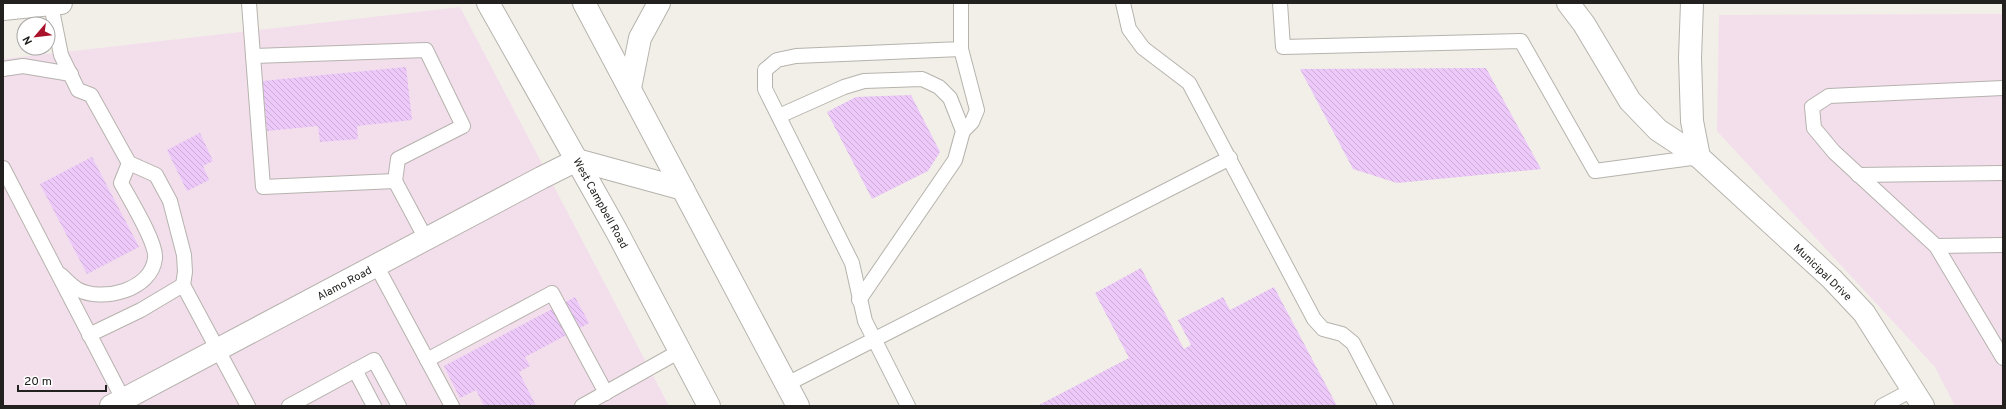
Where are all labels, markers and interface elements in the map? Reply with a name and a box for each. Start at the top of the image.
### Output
north arrow [16,16,56,56]
text: N [20,33,36,47]
street label: West Campbell Road [569,156,631,251]
street label: Municipal Drive [1790,241,1855,304]
street label: Alamo Road [315,264,374,304]
scale bar [18,367,106,393]
text: 20 m [24,374,52,390]

